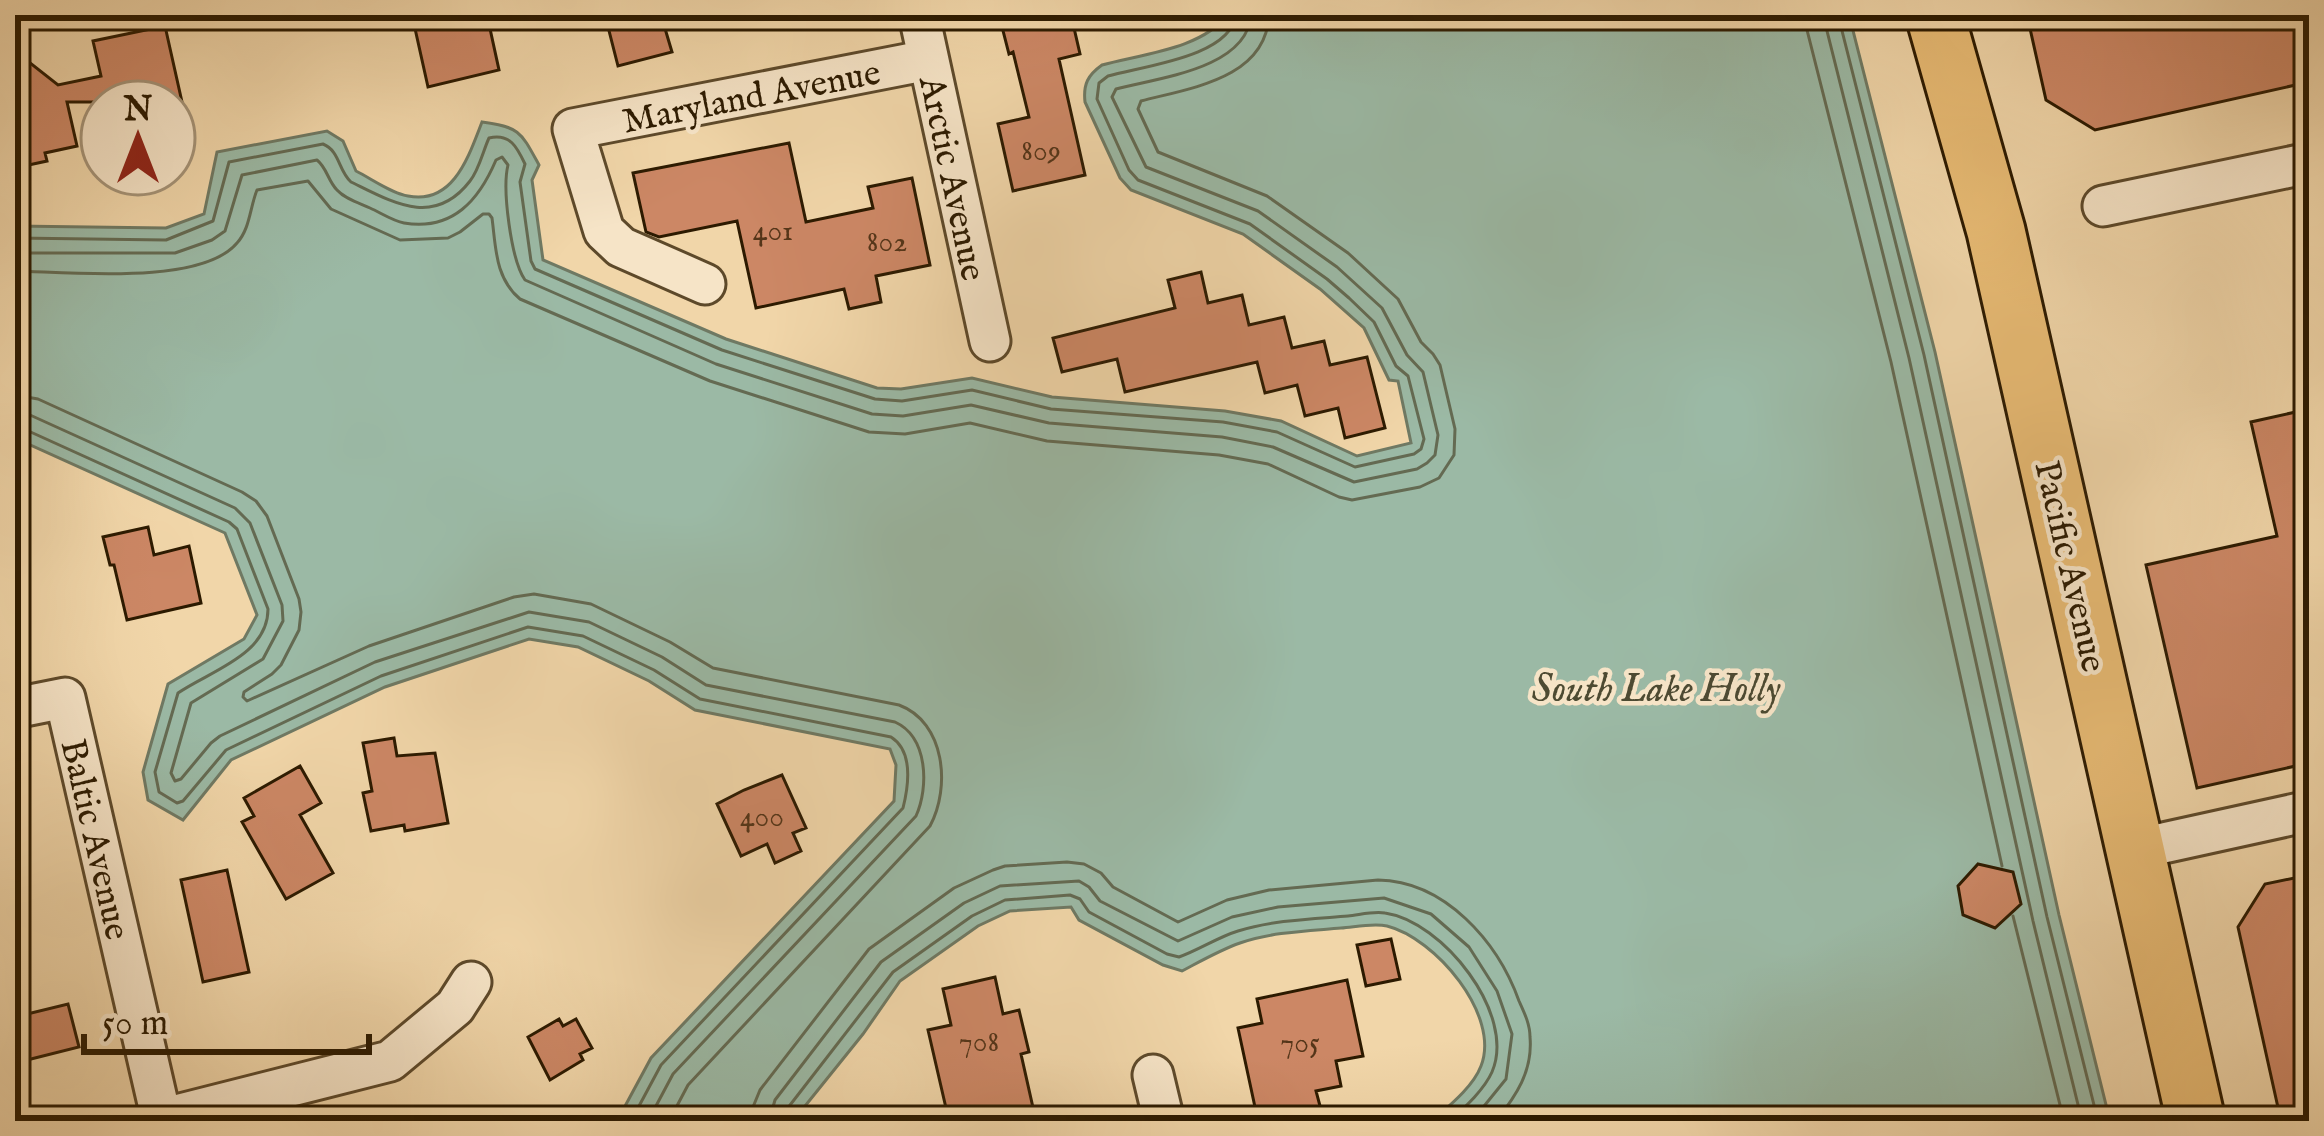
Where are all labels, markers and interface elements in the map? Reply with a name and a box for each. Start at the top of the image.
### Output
street label: Maryland Avenue [619,50,884,145]
street label: Arctic Avenue [907,71,995,285]
north arrow [78,78,198,198]
text: N [123,90,153,132]
house number: 809 [1021,133,1061,171]
house number: 401 [753,213,793,251]
house number: 802 [867,224,907,262]
street label: Pacific Avenue [2022,457,2116,677]
water label: South Lake Holly [1532,666,1781,715]
street label: Baltic Avenue [49,735,139,944]
house number: 400 [740,799,784,837]
scale bar [84,980,369,1054]
text: 50 m [102,1001,168,1047]
house number: 708 [959,1024,999,1062]
house number: 705 [1280,1025,1320,1063]

